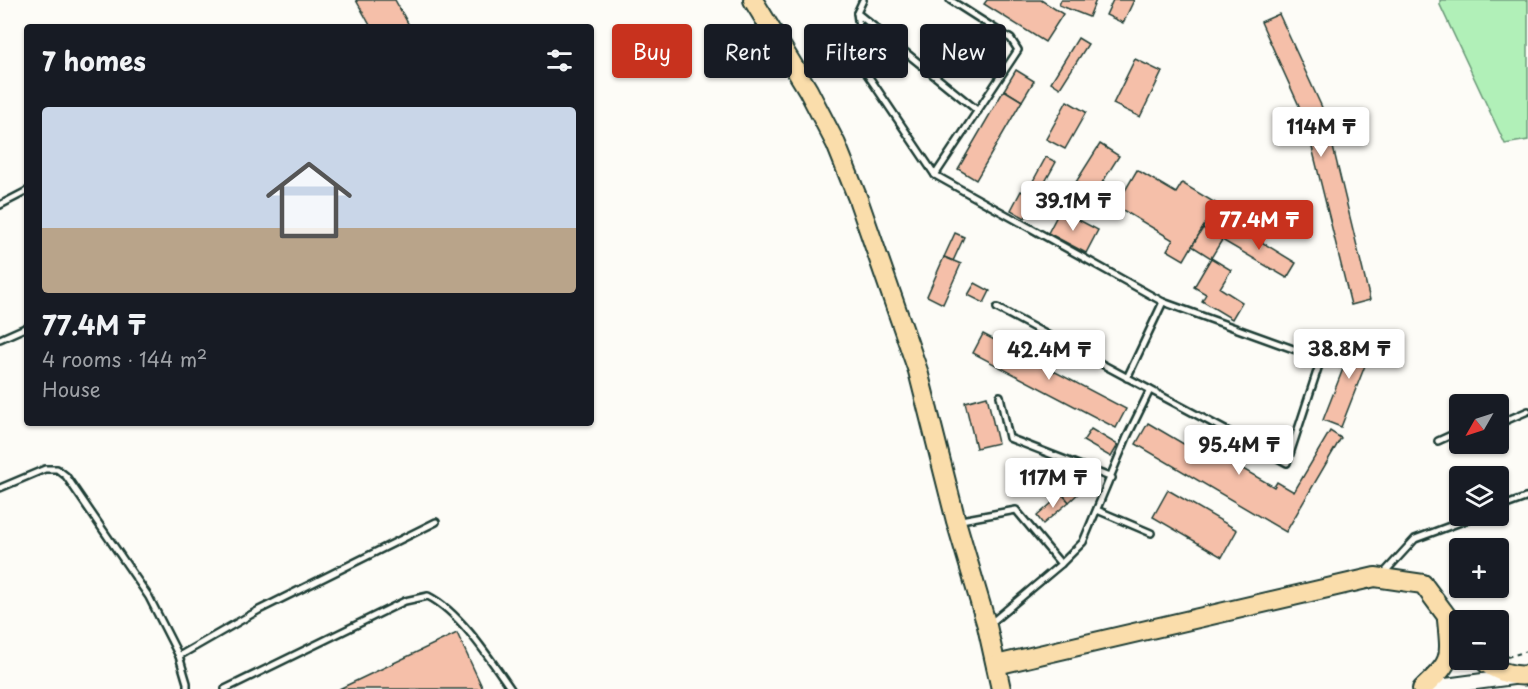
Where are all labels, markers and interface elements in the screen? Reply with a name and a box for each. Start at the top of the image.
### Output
chip: Buy [612,24,692,78]
chip: Rent [704,24,792,78]
chip: Filters [804,24,908,78]
chip: New [920,24,1006,78]
text: 7 homes [42,41,146,80]
icon: filters [543,44,576,77]
pin: 114M ₸ [1272,107,1370,158]
text: 114M ₸ [1286,111,1356,141]
icon: home [255,146,363,254]
pin: 39.1M ₸ [1018,181,1128,232]
text: 39.1M ₸ [1035,185,1111,215]
pin: 77.4M ₸ [1204,200,1314,251]
text: 77.4M ₸ [1219,204,1299,234]
text: 77.4M ₸ [42,305,145,344]
pin: 38.8M ₸ [1294,329,1404,380]
pin: 42.4M ₸ [994,330,1104,381]
text: 38.8M ₸ [1308,333,1390,363]
text: 42.4M ₸ [1007,334,1091,364]
text: 4 rooms · 144 m² [42,344,207,374]
text: House [42,374,101,404]
north arrow [1449,394,1509,454]
map controls [1449,394,1509,670]
pin: 95.4M ₸ [1184,425,1294,476]
text: 95.4M ₸ [1198,429,1280,459]
pin: 117M ₸ [1004,458,1102,509]
text: 117M ₸ [1019,462,1087,492]
button: layers [1449,466,1509,526]
button: + [1449,538,1509,598]
button: − [1449,610,1509,670]

